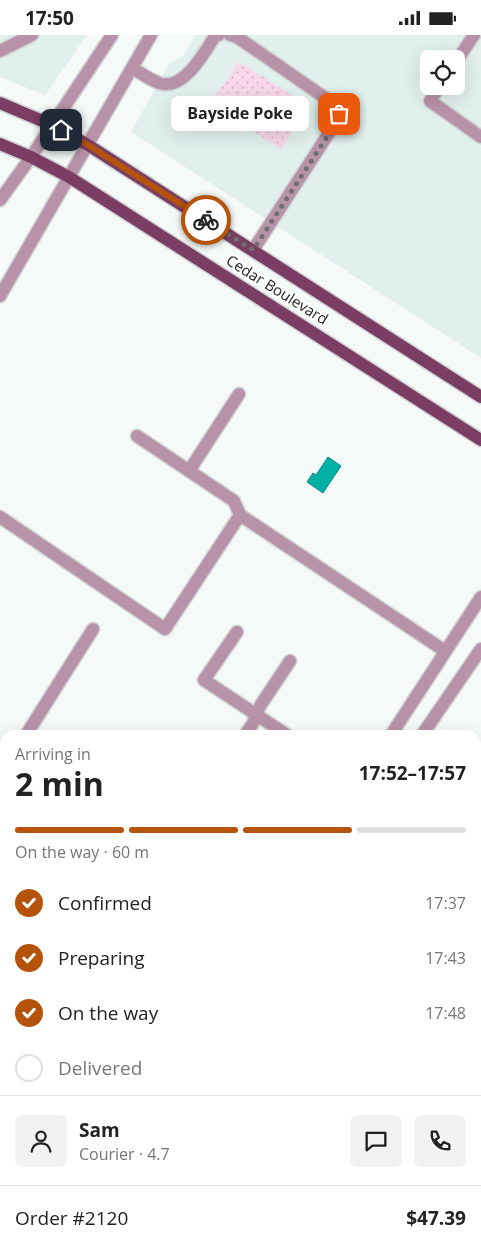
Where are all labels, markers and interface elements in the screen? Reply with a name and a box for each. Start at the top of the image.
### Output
text: 17:50 [25,5,74,31]
map controls [420,50,465,95]
button: locate [420,50,465,95]
pin [318,93,360,135]
callout: Bayside Poke [172,97,309,131]
icon: bag [325,100,353,128]
text: Bayside Poke [187,102,293,124]
pin [40,109,82,151]
icon: home [47,116,75,144]
courier [181,195,231,245]
icon: bike [192,206,220,234]
street label: Cedar Boulevard [223,250,332,329]
text: Arriving in [15,743,91,765]
text: 17:52–17:57 [359,760,466,786]
text: 2 min [15,762,104,805]
text: On the way · 60 m [15,841,149,863]
icon: check [15,889,43,917]
text: Confirmed [58,890,152,916]
text: 17:37 [425,892,466,914]
icon: check [15,944,43,972]
text: Preparing [58,945,145,971]
text: 17:43 [425,947,466,969]
icon: check [15,999,43,1027]
text: On the way [58,1000,158,1026]
text: 17:48 [425,1002,466,1024]
text: Delivered [58,1055,142,1081]
button: person [15,1115,67,1167]
button: chat [350,1115,402,1167]
button: phone [414,1115,466,1167]
text: Sam [79,1117,120,1143]
text: Courier · 4.7 [79,1143,170,1165]
text: Order #2120 [15,1205,128,1231]
text: $47.39 [406,1205,466,1231]

